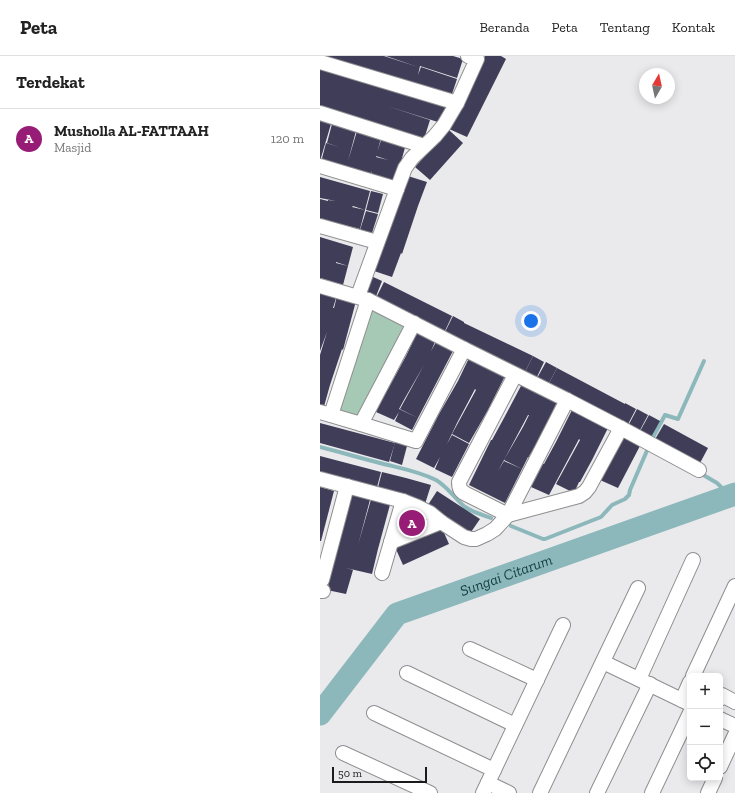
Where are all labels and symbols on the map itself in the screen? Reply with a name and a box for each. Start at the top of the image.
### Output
north arrow [639,68,675,104]
your location [521,311,541,331]
pin: A [399,508,425,538]
water label: Sungai Citarum [457,551,555,600]
scale bar [332,765,427,784]

